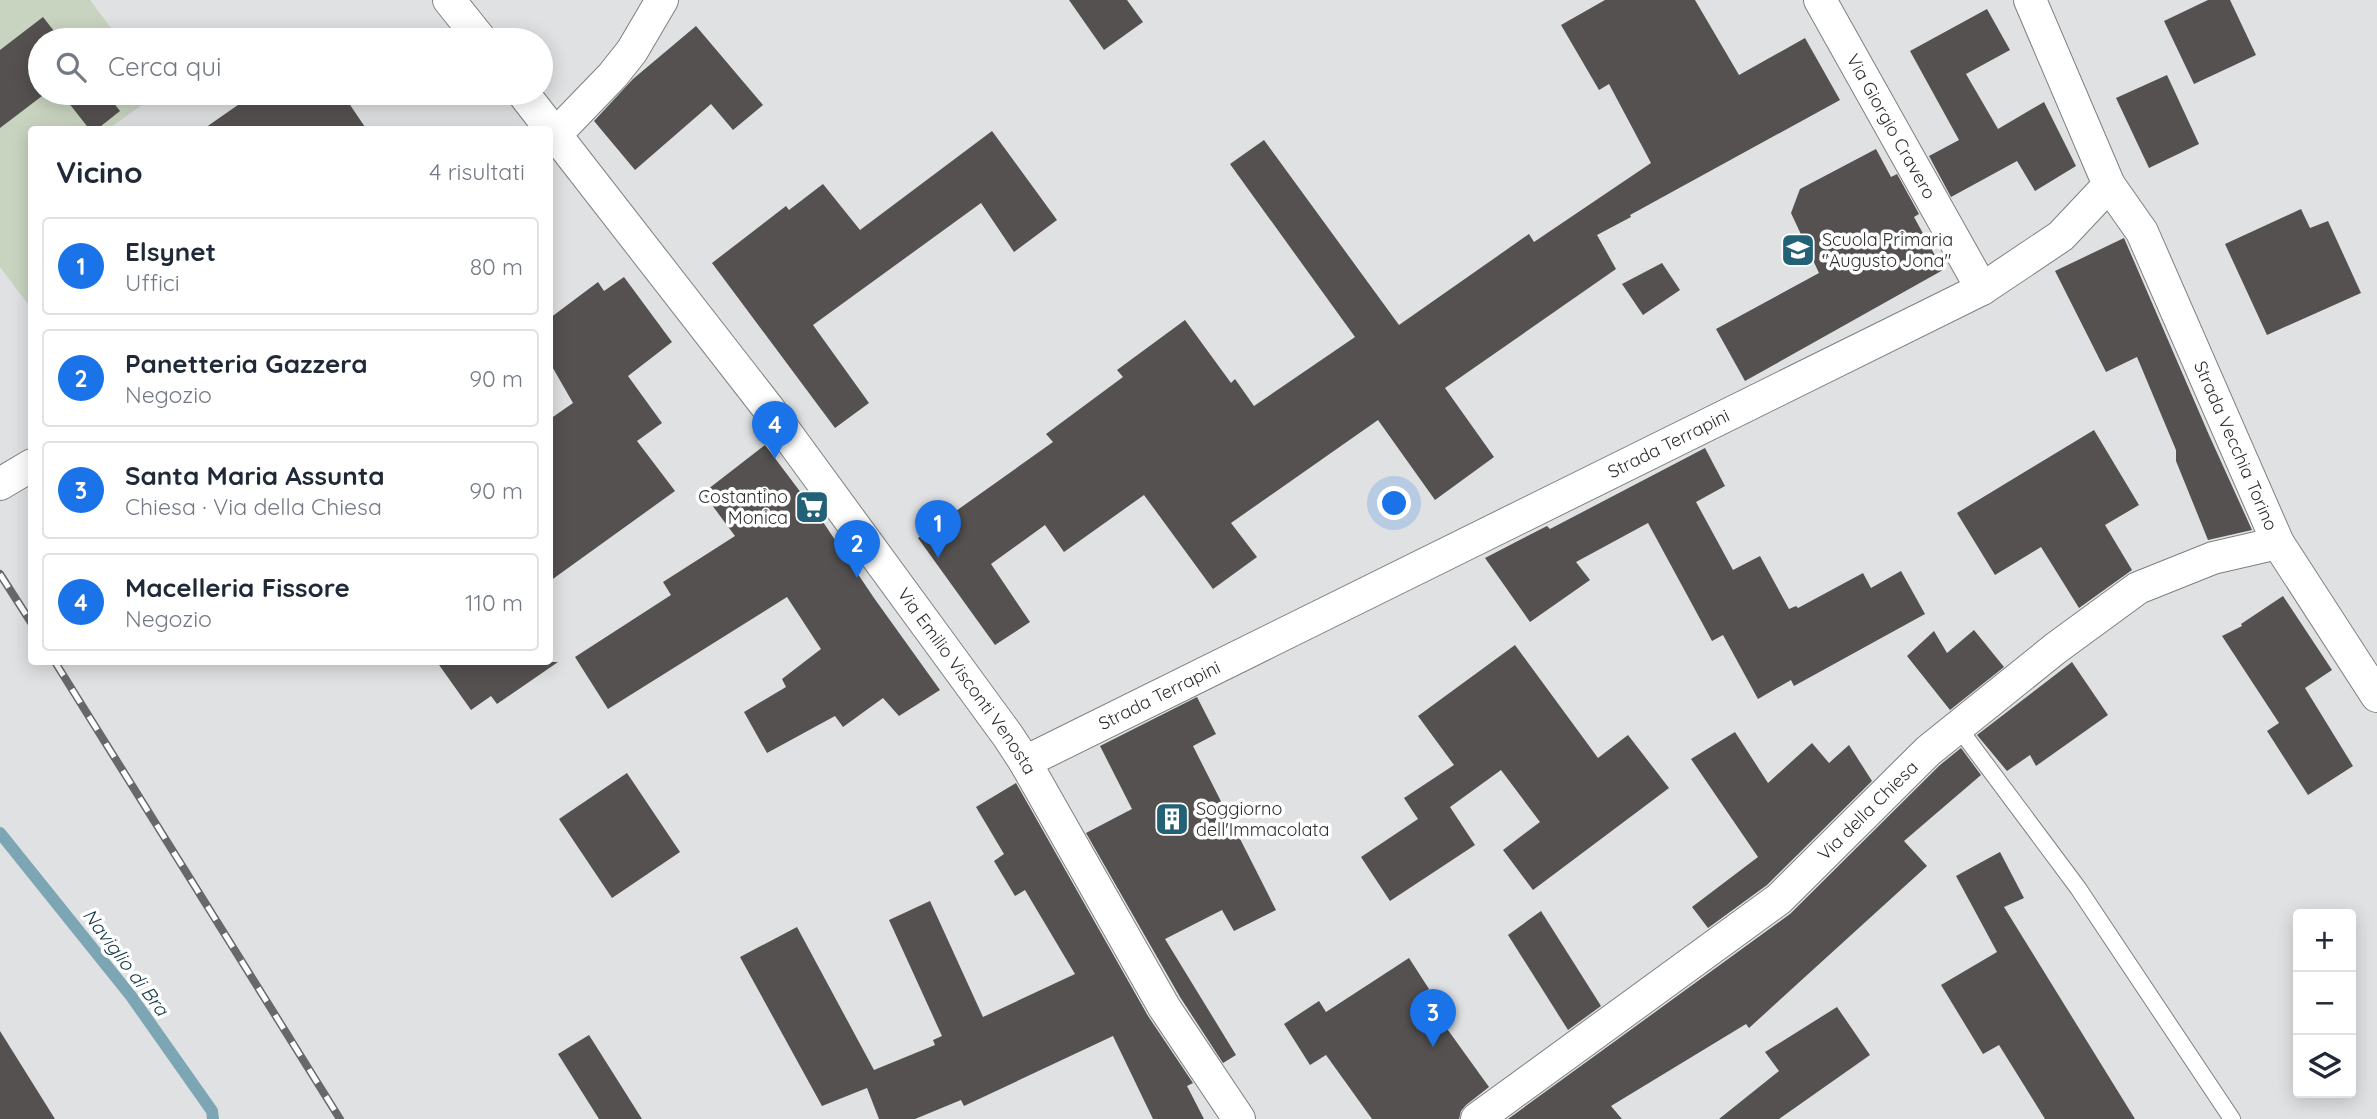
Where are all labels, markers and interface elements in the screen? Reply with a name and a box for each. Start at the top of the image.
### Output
search box [28,28,553,105]
icon: search [52,48,90,86]
text: Cerca qui [108,50,222,83]
street label: Via Giorgio Cravero [1842,50,1941,203]
text: Vicino [56,153,143,191]
text: 4 risultati [429,157,525,186]
place label: Scuola Primaria "Augusto Jona" [1822,228,1953,272]
school or university icon: Scuola Primaria "Augusto Jona" [1779,231,1817,269]
text: Elsynet [125,235,216,268]
text: 1 [77,252,85,281]
text: 80 m [470,252,523,281]
text: Uffici [125,268,180,297]
text: Panetteria Gazzera [125,347,368,380]
street label: Strada Vecchia Torino [2189,357,2283,534]
text: 2 [74,364,88,393]
text: 90 m [469,364,523,393]
text: Negozio [125,380,212,409]
pin: 4 [752,401,798,459]
street label: Strada Terrapini [1604,404,1733,483]
text: Santa Maria Assunta [125,459,385,492]
text: 3 [75,476,87,505]
text: 90 m [469,476,523,505]
place label: Costantino Monica [698,485,788,529]
your location [1377,486,1411,520]
supermarket icon: Costantino Monica [793,488,831,526]
text: Chiesa · Via della Chiesa [125,492,382,521]
pin: 1 [915,500,961,558]
pin: 2 [834,520,880,578]
text: Macelleria Fissore [125,571,350,604]
street label: Via Emilio Visconti Venosta [892,583,1042,778]
text: 4 [74,588,88,617]
text: 110 m [465,588,523,617]
text: Negozio [125,604,212,633]
street label: Strada Terrapini [1094,655,1224,735]
street label: Via della Chiesa [1813,755,1923,865]
place label: Soggiorno dell'Immacolata [1196,797,1329,841]
building icon: Soggiorno dell'Immacolata [1153,800,1191,838]
water label: Naviglio di Bra [78,904,175,1021]
map controls [2293,909,2356,1098]
button: + [2293,909,2356,972]
button: − [2293,972,2356,1035]
pin: 3 [1410,989,1456,1047]
button: layers [2293,1035,2356,1098]

